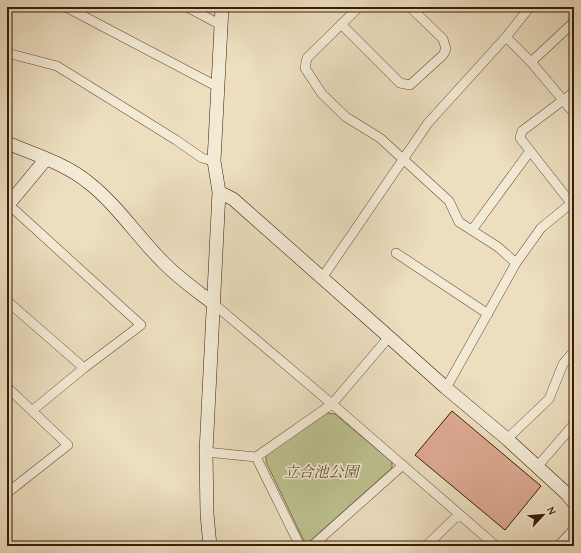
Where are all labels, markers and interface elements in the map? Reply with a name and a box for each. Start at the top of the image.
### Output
park label: 立合池公園 [283,461,361,482]
north arrow [523,495,563,535]
text: N [543,504,561,518]

